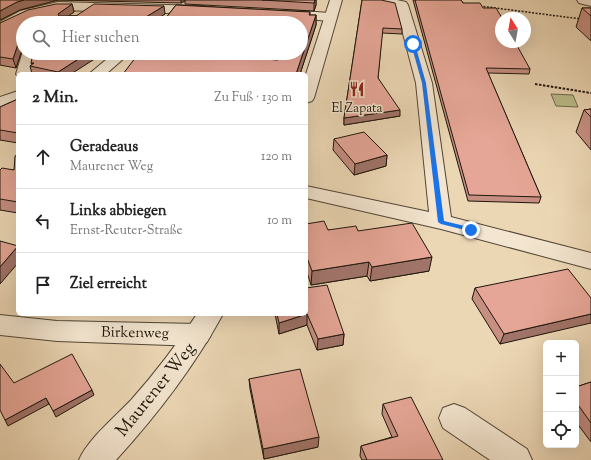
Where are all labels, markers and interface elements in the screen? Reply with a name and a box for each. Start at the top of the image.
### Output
north arrow [495,12,531,48]
search box [16,16,308,60]
icon: search [30,27,52,49]
text: Hier suchen [62,28,140,49]
route start [404,35,422,53]
restaurant icon: El Zapata [348,80,366,98]
text: 2 Min. [32,86,78,110]
text: Zu Fuß · 130 m [214,89,292,107]
place label: El Zapata [332,100,382,118]
text: Geradeaus [70,137,138,158]
icon: ahead [32,146,54,168]
text: 120 m [261,148,292,166]
text: Maurener Weg [70,158,153,176]
text: Links abbiegen [70,201,167,222]
icon: left [32,210,54,232]
text: 10 m [267,212,292,230]
route end [462,221,480,239]
text: Ernst-Reuter-Straße [70,222,183,240]
icon: arrive [32,274,54,296]
text: Ziel erreicht [70,274,147,295]
street label: Birkenweg [101,322,169,345]
street label: Maurener Weg [110,337,203,443]
map controls [543,340,579,448]
button: + [543,340,579,376]
button: − [543,376,579,412]
button: locate [543,412,579,448]

